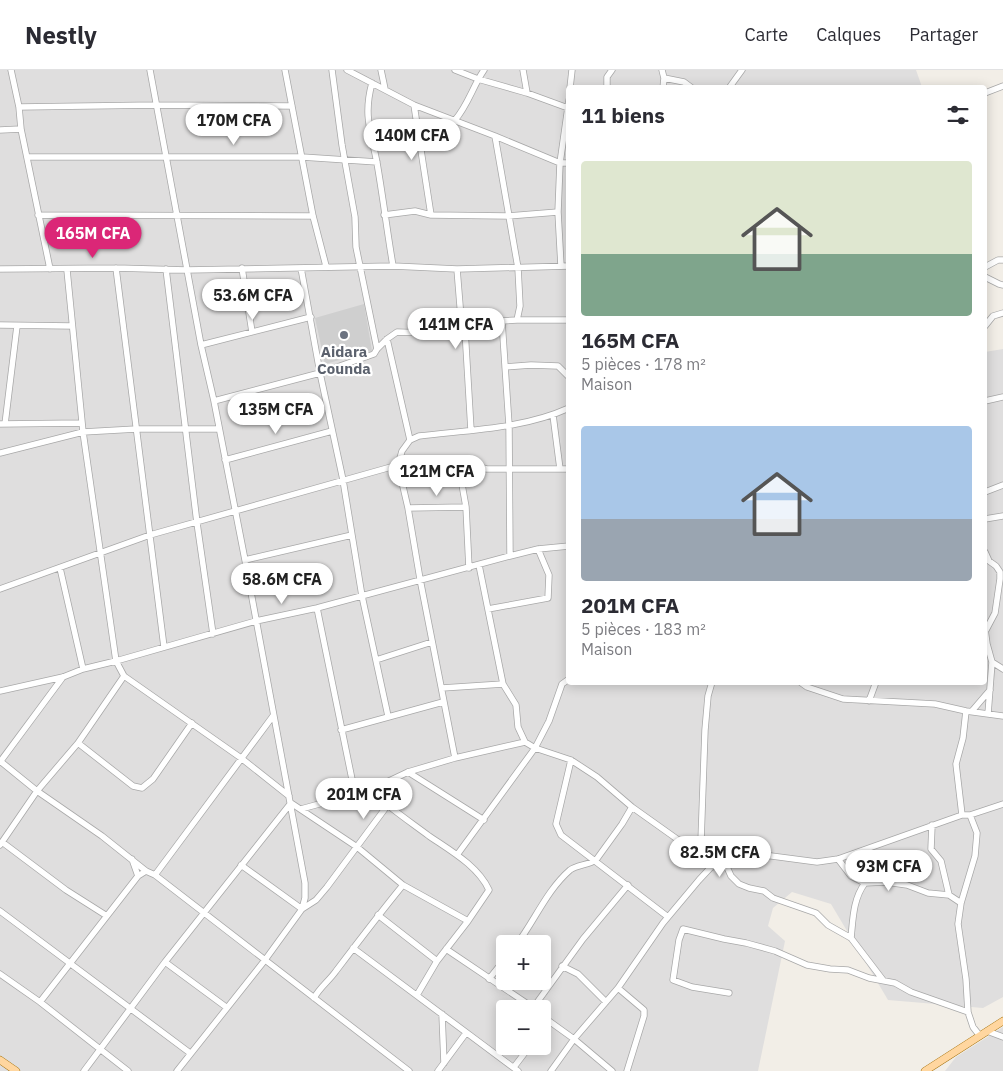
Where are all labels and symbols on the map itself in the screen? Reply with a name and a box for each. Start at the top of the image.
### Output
pin: 170M CFA [182,104,286,146]
pin: 140M CFA [360,118,464,161]
pin: 165M CFA [41,216,145,259]
pin: 53.6M CFA [196,278,310,321]
pin: 141M CFA [404,308,508,350]
marker: Aidara Counda [338,329,350,341]
place label: Aidara Counda [317,342,371,378]
pin: 135M CFA [224,392,328,435]
pin: 121M CFA [385,454,489,497]
pin: 58.6M CFA [225,562,339,605]
pin: 201M CFA [312,778,416,820]
pin: 82.5M CFA [663,836,777,878]
pin: 93M CFA [843,850,935,892]

